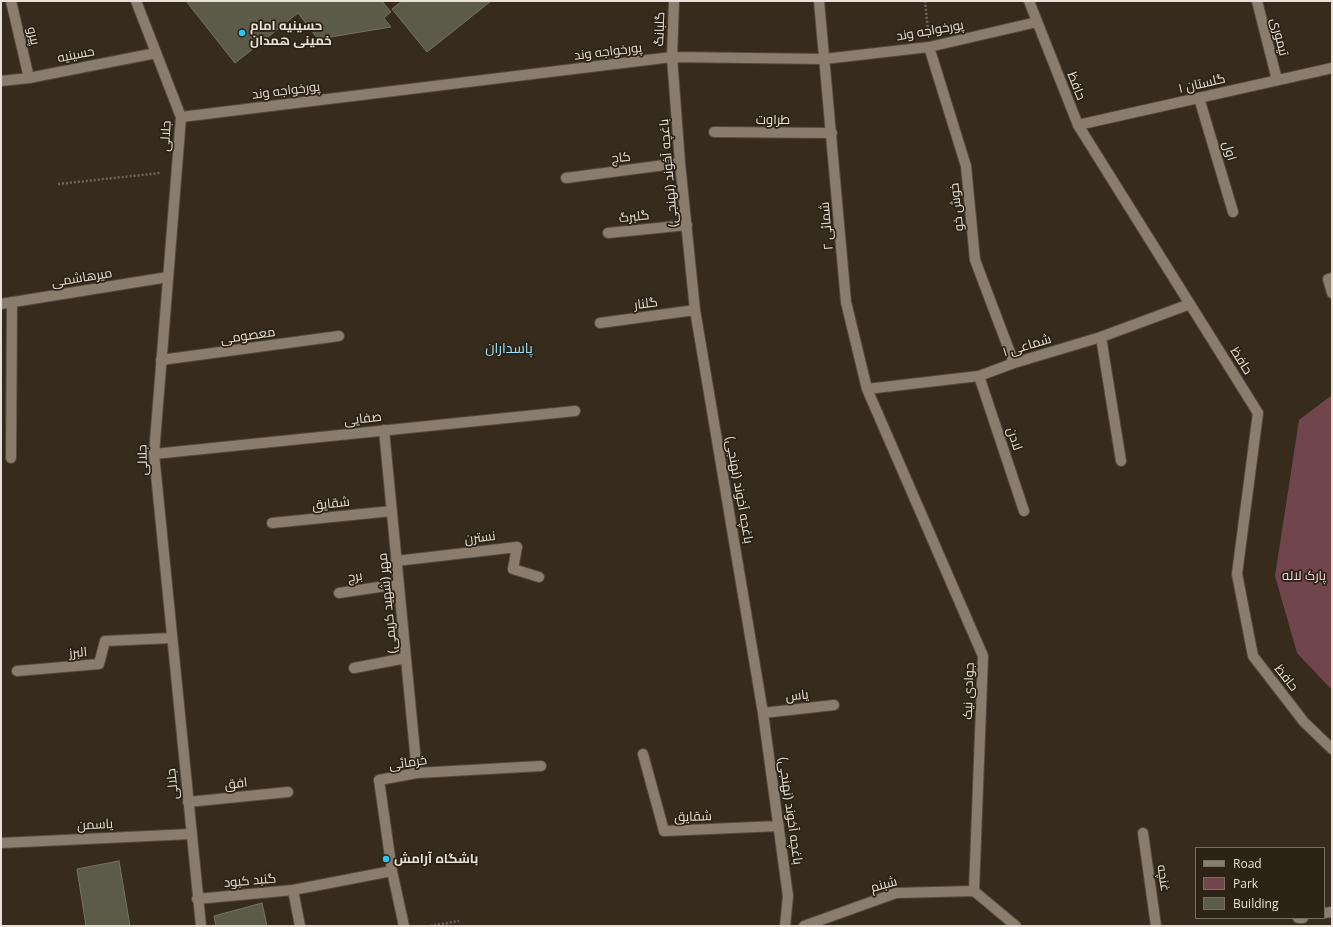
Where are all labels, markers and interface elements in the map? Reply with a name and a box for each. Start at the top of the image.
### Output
street label: گلبانگ [652,11,668,47]
street label: تیموری [1267,16,1291,58]
street label: پورخواجه وند [895,17,965,45]
place label: حسینیه امام خمینی همدان [250,18,332,49]
street label: پیرو [23,25,43,47]
marker: حسینیه امام خمینی همدان [237,28,247,38]
street label: پورخواجه وند [573,40,643,64]
street label: حسینیه [56,44,96,66]
street label: حافظ [1063,70,1089,102]
street label: گلستان ۱ [1177,71,1227,97]
street label: پورخواجه وند [251,79,321,103]
street label: طراوت [756,112,790,128]
street label: باغچه آخوند (نهنجی) [656,118,682,228]
street label: جلالی [157,120,175,152]
street label: اول [1219,140,1239,162]
street label: کاج [610,149,632,167]
street label: خوش خو [947,182,967,232]
street label: شمائی ۲ [817,201,837,251]
street label: گلبرگ [618,208,650,226]
street label: میرهاشمی [51,266,113,290]
street label: گلنار [633,295,659,313]
street label: معصومی [220,324,276,348]
street label: شماعی ۱ [1001,331,1053,361]
district label: پاسداران [485,341,533,357]
street label: حافظ [1227,344,1255,378]
street label: صفایی [343,409,383,429]
street label: لادن [1003,426,1025,452]
street label: باغچه آخوند (نهنجی) [722,435,756,545]
street label: جلالی [135,444,151,476]
street label: شقایق [311,494,351,514]
street label: نسترن [464,528,496,548]
street label: مهر (شهید کریمی) [375,552,401,654]
street label: برج [347,568,363,586]
park label: پارک لاله [1282,568,1326,584]
street label: البرز [68,644,88,662]
street label: جوادی نیک [960,662,978,720]
street label: حافظ [1271,662,1301,694]
street label: یاس [785,687,809,705]
street label: خرمائی [388,753,428,773]
street label: باغچه آخوند (نهنجی) [775,756,805,866]
street label: جلالی [164,768,182,800]
street label: افق [224,775,248,793]
street label: شقایق [674,809,712,825]
street label: یاسمن [77,816,113,834]
legend [1195,847,1325,919]
place label: باشگاه آرامش [394,851,478,867]
marker: باشگاه آرامش [381,854,391,864]
text: Road [1233,855,1262,872]
street label: غنچه [1153,864,1173,892]
street label: گنبد کبود [223,871,277,891]
street label: شبنم [869,874,899,896]
text: Park [1233,875,1258,892]
text: Building [1233,895,1278,912]

